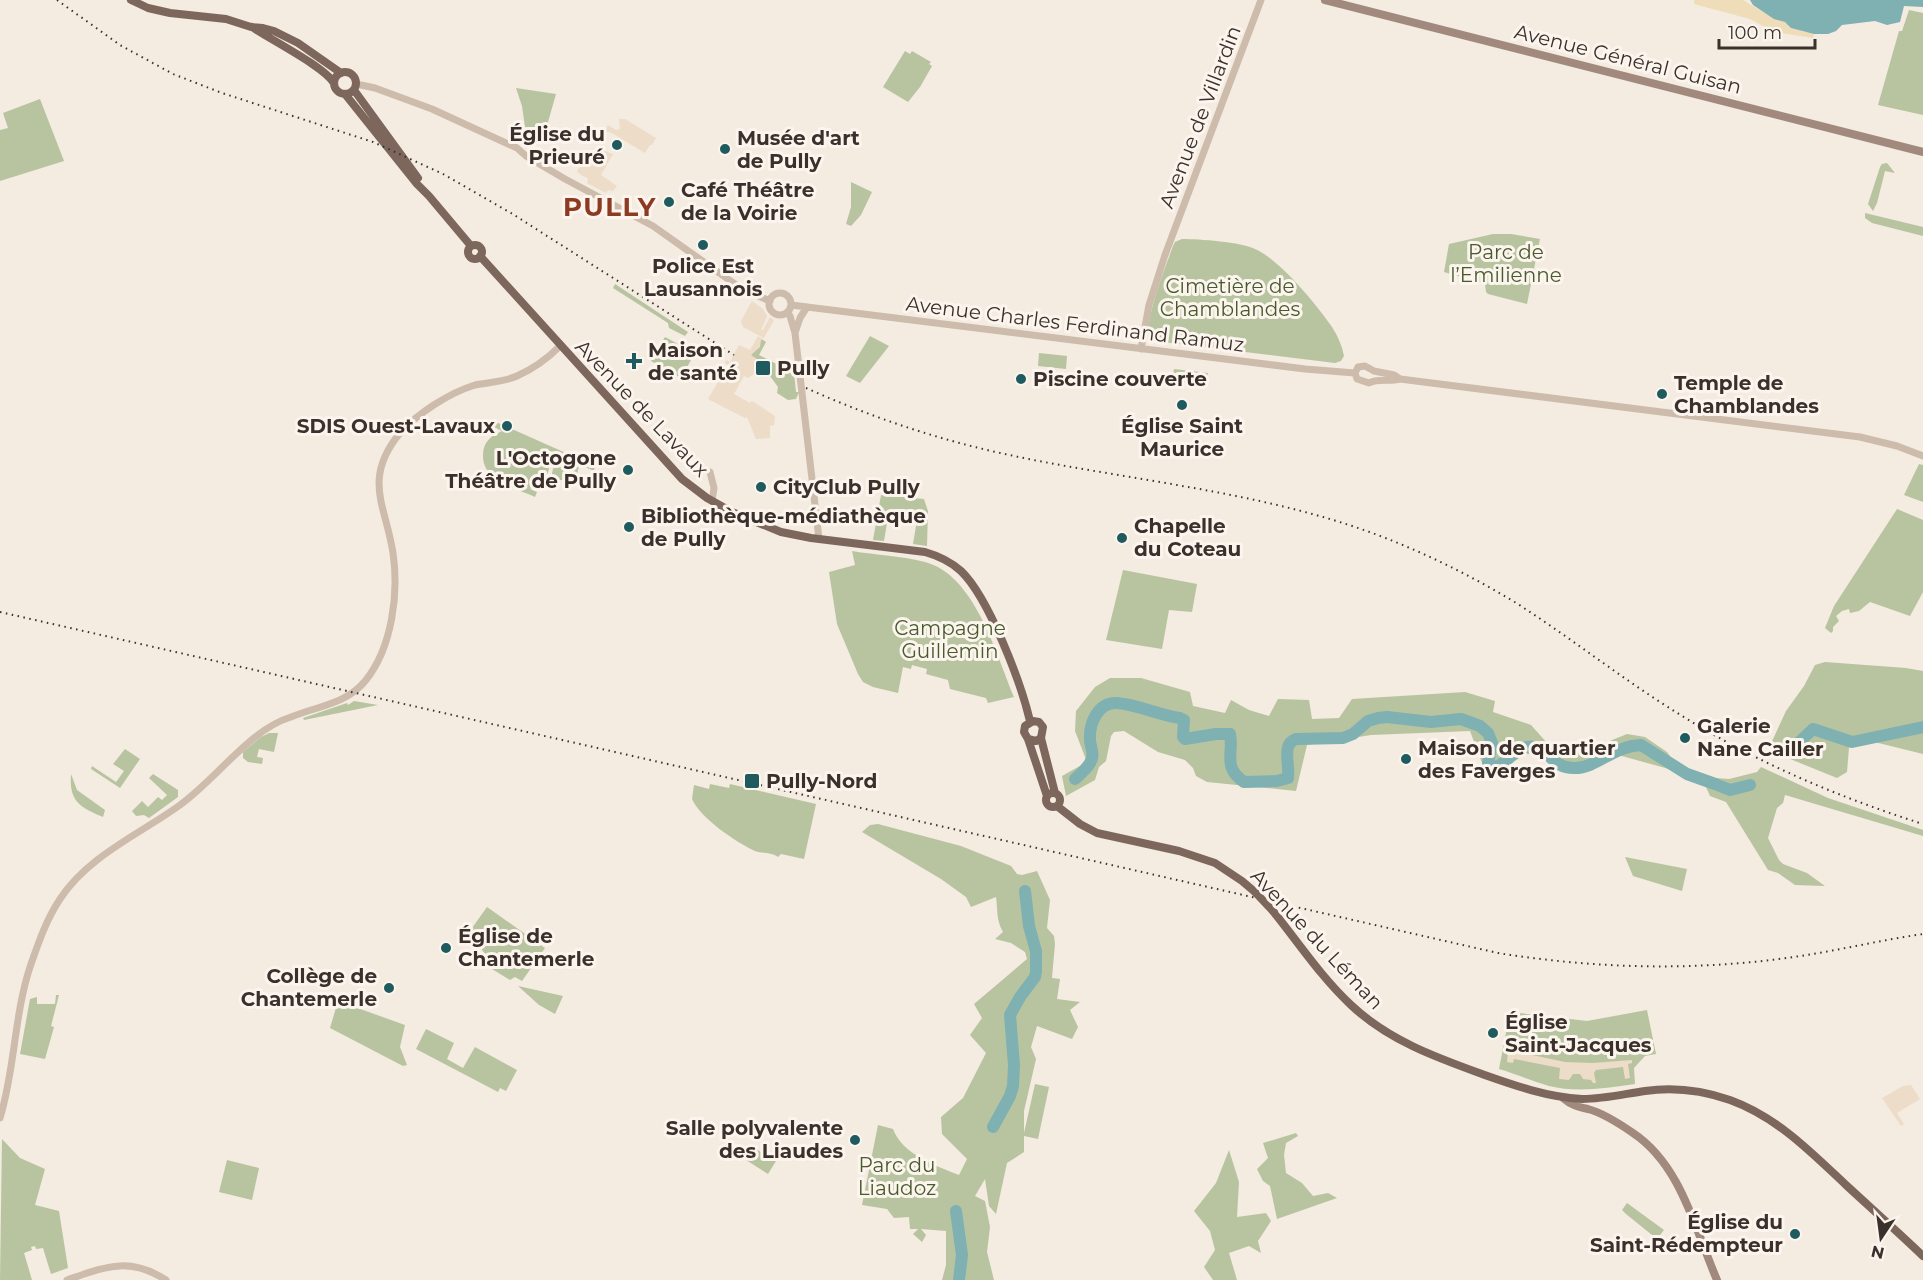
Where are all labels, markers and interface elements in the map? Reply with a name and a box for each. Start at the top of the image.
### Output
scale bar [1719,12,1815,50]
street label: Avenue Général Guisan [1512,19,1744,99]
street label: Avenue de Villardin [1154,22,1246,212]
text: 100 m [1728,22,1782,44]
place label: Église du Prieuré [509,122,605,169]
place label: Musée d'art de Pully [737,126,860,173]
marker: Église du Prieuré [610,138,624,152]
marker: Musée d'art de Pully [718,142,732,156]
place label: Café Théâtre de la Voirie [681,178,814,225]
district label: PULLY [563,191,657,223]
marker: Café Théâtre de la Voirie [662,195,676,209]
marker: Police Est Lausannois [696,238,710,252]
park label: Parc de l’Emilienne [1450,240,1562,287]
place label: Police Est Lausannois [644,254,763,301]
park label: Cimetière de Chamblandes [1160,274,1300,321]
street label: Avenue Charles Ferdinand Ramuz [905,291,1245,357]
street label: Avenue de Lavaux [570,334,714,482]
place label: Maison de santé [648,338,738,385]
marker: Maison de santé [625,352,643,370]
place label: Pully [777,356,830,380]
marker: Pully [754,359,772,377]
place label: Piscine couverte [1033,367,1207,391]
place label: Temple de Chamblandes [1674,371,1819,418]
marker: Piscine couverte [1014,372,1028,386]
marker: Temple de Chamblandes [1655,387,1669,401]
marker: Église Saint Maurice [1175,398,1189,412]
place label: SDIS Ouest-Lavaux [297,414,495,438]
place label: Église Saint Maurice [1121,414,1243,461]
marker: SDIS Ouest-Lavaux [500,419,514,433]
place label: L'Octogone Théâtre de Pully [445,446,617,493]
marker: L'Octogone Théâtre de Pully [621,463,635,477]
place label: CityClub Pully [773,475,921,499]
marker: CityClub Pully [754,480,768,494]
place label: Bibliothèque-médiathèque de Pully [641,504,926,551]
place label: Chapelle du Coteau [1134,514,1241,561]
marker: Bibliothèque-médiathèque de Pully [622,520,636,534]
marker: Chapelle du Coteau [1115,531,1129,545]
park label: Campagne Guillemin [894,616,1006,663]
place label: Galerie Nane Cailler [1697,714,1824,761]
marker: Galerie Nane Cailler [1678,731,1692,745]
place label: Maison de quartier des Faverges [1418,736,1616,783]
marker: Maison de quartier des Faverges [1399,752,1413,766]
place label: Pully-Nord [766,769,877,793]
marker: Pully-Nord [743,772,761,790]
street label: Avenue du Léman [1246,864,1388,1014]
place label: Église de Chantemerle [458,924,594,971]
marker: Église de Chantemerle [439,941,453,955]
place label: Collège de Chantemerle [241,964,377,1011]
marker: Collège de Chantemerle [382,981,396,995]
place label: Église Saint-Jacques [1505,1010,1652,1057]
marker: Église Saint-Jacques [1486,1026,1500,1040]
place label: Salle polyvalente des Liaudes [666,1116,843,1163]
marker: Salle polyvalente des Liaudes [848,1133,862,1147]
park label: Parc du Liaudoz [858,1153,936,1200]
north arrow [1851,1208,1911,1268]
place label: Église du Saint-Rédempteur [1590,1210,1783,1257]
marker: Église du Saint-Rédempteur [1788,1227,1802,1241]
text: N [1869,1241,1886,1263]

